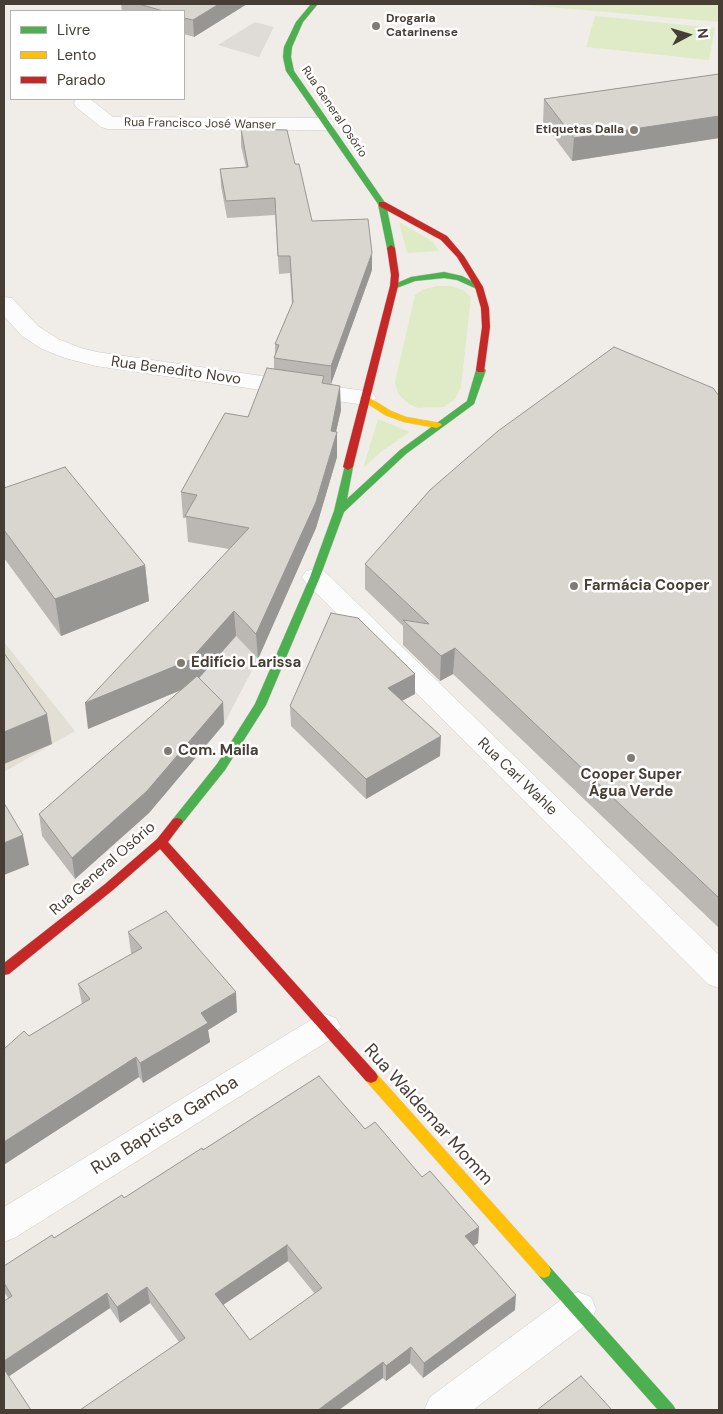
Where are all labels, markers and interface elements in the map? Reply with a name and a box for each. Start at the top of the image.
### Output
legend [10,10,185,100]
north arrow [663,10,713,60]
place label: Drogaria Catarinense [386,12,458,40]
text: Livre [57,20,90,40]
marker: Drogaria Catarinense [370,20,382,32]
text: N [693,27,712,39]
text: Lento [57,45,96,65]
street label: Rua General Osório [298,64,370,160]
text: Parado [57,70,106,90]
street label: Rua Francisco José Wanser [124,115,276,133]
place label: Etiquetas Dalla [536,123,624,137]
marker: Etiquetas Dalla [628,124,640,136]
street label: Rua Benedito Novo [110,353,242,389]
place label: Farmácia Cooper [584,577,709,595]
marker: Farmácia Cooper [568,580,580,592]
place label: Edifício Larissa [191,654,301,672]
marker: Edifício Larissa [175,657,187,669]
street label: Rua Carl Wahle [473,734,561,820]
place label: Com. Maila [178,742,259,760]
marker: Com. Maila [162,745,174,757]
marker: Cooper Super Água Verde [625,752,637,764]
place label: Cooper Super Água Verde [580,766,682,801]
street label: Rua General Osório [47,818,159,920]
street label: Rua Waldemar Momm [359,1040,497,1190]
street label: Rua Baptista Gamba [87,1072,243,1180]

